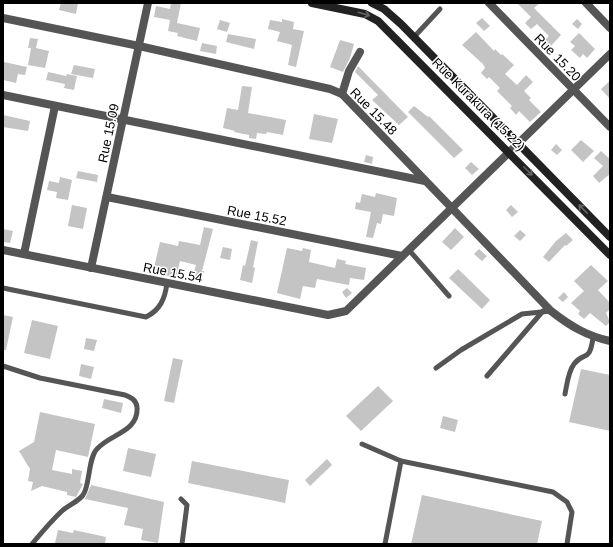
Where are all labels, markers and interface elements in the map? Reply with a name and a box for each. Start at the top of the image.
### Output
one-way arrow [357,11,370,18]
street label: Rue 15.20 [531,31,584,84]
street label: Rue Kurakura (15.22) [429,55,528,154]
street label: Rue 15.48 [347,85,400,138]
street label: Rue 15.09 [95,102,122,164]
one-way arrow [523,166,533,176]
street label: Rue 15.52 [226,202,288,229]
one-way arrow [578,204,588,214]
street label: Rue 15.54 [142,259,204,286]

